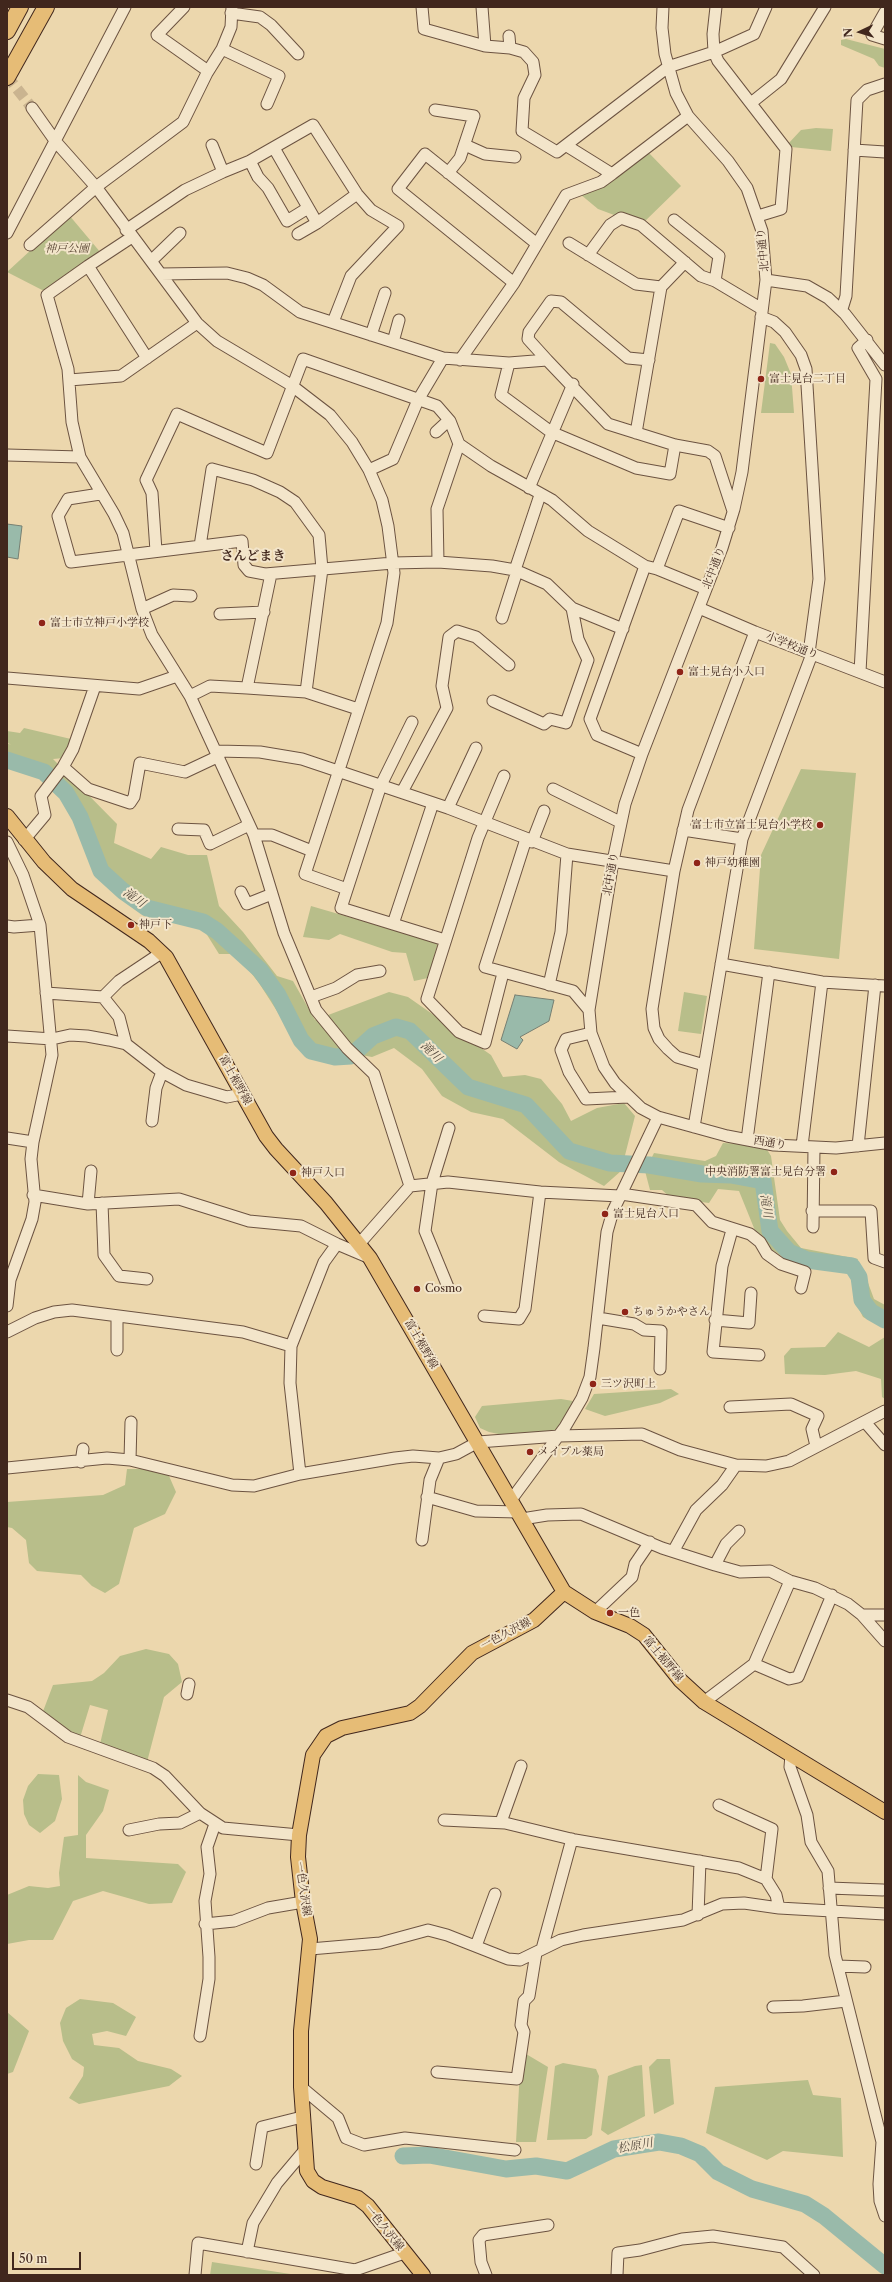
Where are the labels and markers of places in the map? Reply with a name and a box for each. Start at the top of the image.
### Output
place label: 富士見台二丁目 [769,372,846,386]
marker: 富士見台二丁目 [756,374,766,384]
place label: 富士市立神戸小学校 [50,616,149,630]
marker: 富士市立神戸小学校 [37,618,47,628]
place label: 富士見台小入口 [688,665,765,679]
marker: 富士見台小入口 [675,667,685,677]
place label: 富士市立富士見台小学校 [691,818,812,832]
marker: 富士市立富士見台小学校 [815,820,825,830]
place label: 神戸幼稚園 [705,856,760,870]
marker: 神戸幼稚園 [692,858,702,868]
place label: 神戸下 [139,918,172,932]
marker: 神戸下 [126,920,136,930]
place label: 中央消防署富士見台分署 [705,1165,826,1179]
place label: 神戸入口 [301,1166,345,1180]
marker: 中央消防署富士見台分署 [829,1167,839,1177]
marker: 神戸入口 [288,1168,298,1178]
place label: 富士見台入口 [613,1207,679,1221]
marker: 富士見台入口 [600,1209,610,1219]
place label: Cosmo [425,1282,462,1296]
marker: Cosmo [412,1284,422,1294]
place label: ちゅうかやさん [633,1305,710,1319]
marker: ちゅうかやさん [620,1307,630,1317]
place label: 三ツ沢町上 [601,1377,656,1391]
marker: 三ツ沢町上 [588,1379,598,1389]
place label: メイプル薬局 [538,1445,604,1459]
marker: メイプル薬局 [525,1447,535,1457]
place label: 一色 [618,1606,640,1620]
marker: 一色 [605,1608,615,1618]

